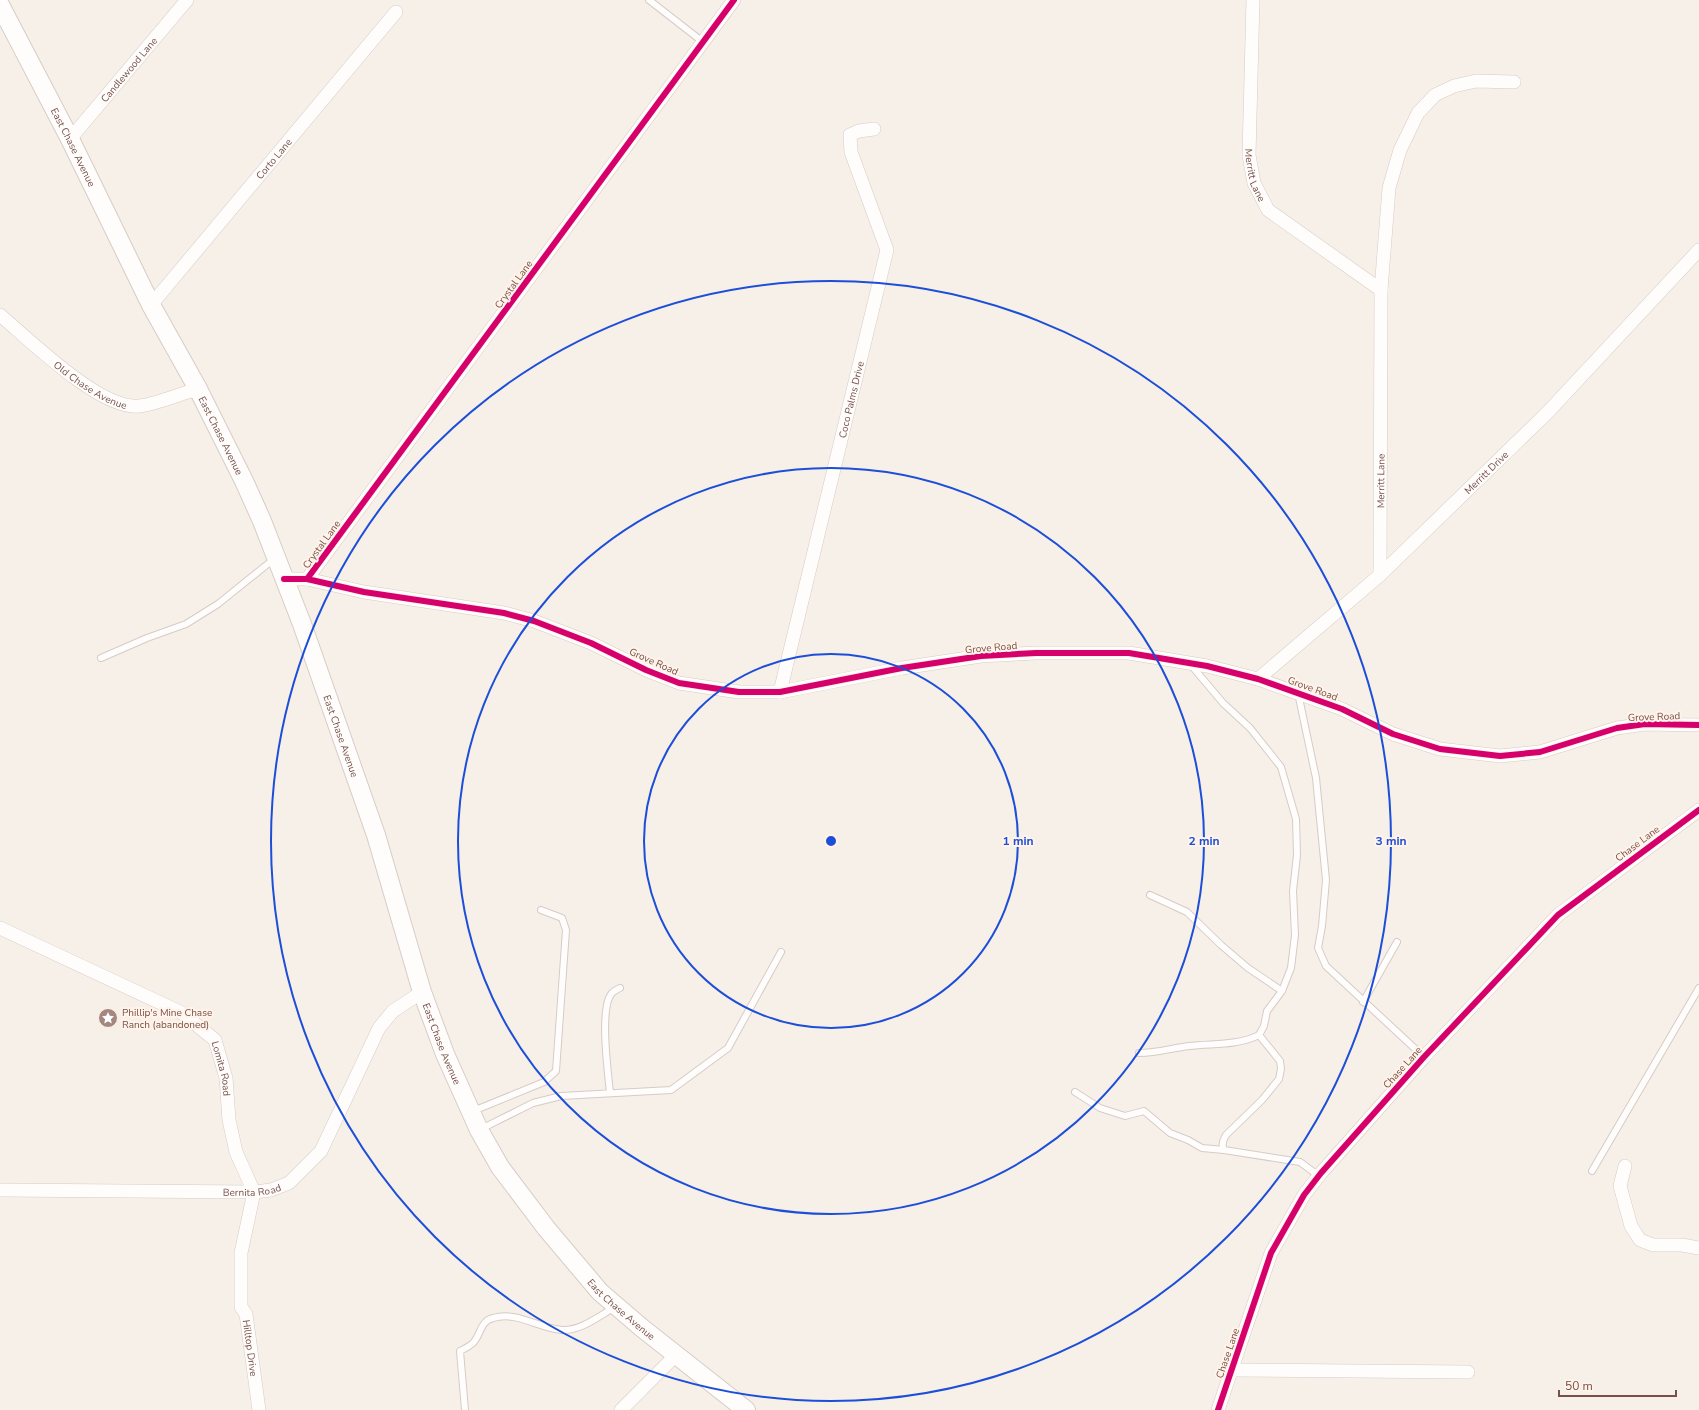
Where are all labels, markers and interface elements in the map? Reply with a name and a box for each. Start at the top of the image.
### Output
street label: Candlewood Lane [98,34,161,106]
street label: East Chase Avenue [47,106,98,189]
street label: Corto Lane [253,136,295,182]
street label: Merritt Lane [1241,148,1268,204]
street label: Crystal Lane [492,258,536,312]
street label: Old Chase Avenue [50,358,128,413]
street label: Coco Palms Drive [836,360,868,440]
street label: East Chase Avenue [195,394,246,478]
street label: Merritt Drive [1462,448,1512,498]
street label: Merritt Lane [1374,454,1388,508]
street label: Crystal Lane [300,518,344,572]
street label: Grove Road [964,639,1018,657]
street label: Grove Road [627,645,681,679]
street label: Grove Road [1286,673,1340,705]
street label: East Chase Avenue [319,693,361,779]
street label: Grove Road [1628,709,1681,725]
street label: Chase Lane [1613,823,1663,865]
text: 1 min [1002,833,1034,849]
text: 2 min [1188,833,1220,849]
text: 3 min [1375,833,1407,849]
centre of rings [824,834,838,848]
street label: East Chase Avenue [419,1001,464,1087]
place label: Phillip's Mine Chase Ranch (abandoned) [122,1006,212,1032]
place icon: Phillip's Mine Chase Ranch (abandoned) [97,1007,119,1029]
street label: Lomita Road [208,1040,233,1097]
street label: Chase Lane [1380,1044,1425,1092]
street label: Bernita Road [223,1181,283,1200]
street label: East Chase Avenue [584,1276,658,1344]
street label: Hilltop Drive [239,1319,260,1377]
street label: Chase Lane [1213,1326,1243,1380]
scale bar [1559,1372,1676,1398]
text: 50 m [1565,1378,1593,1394]

